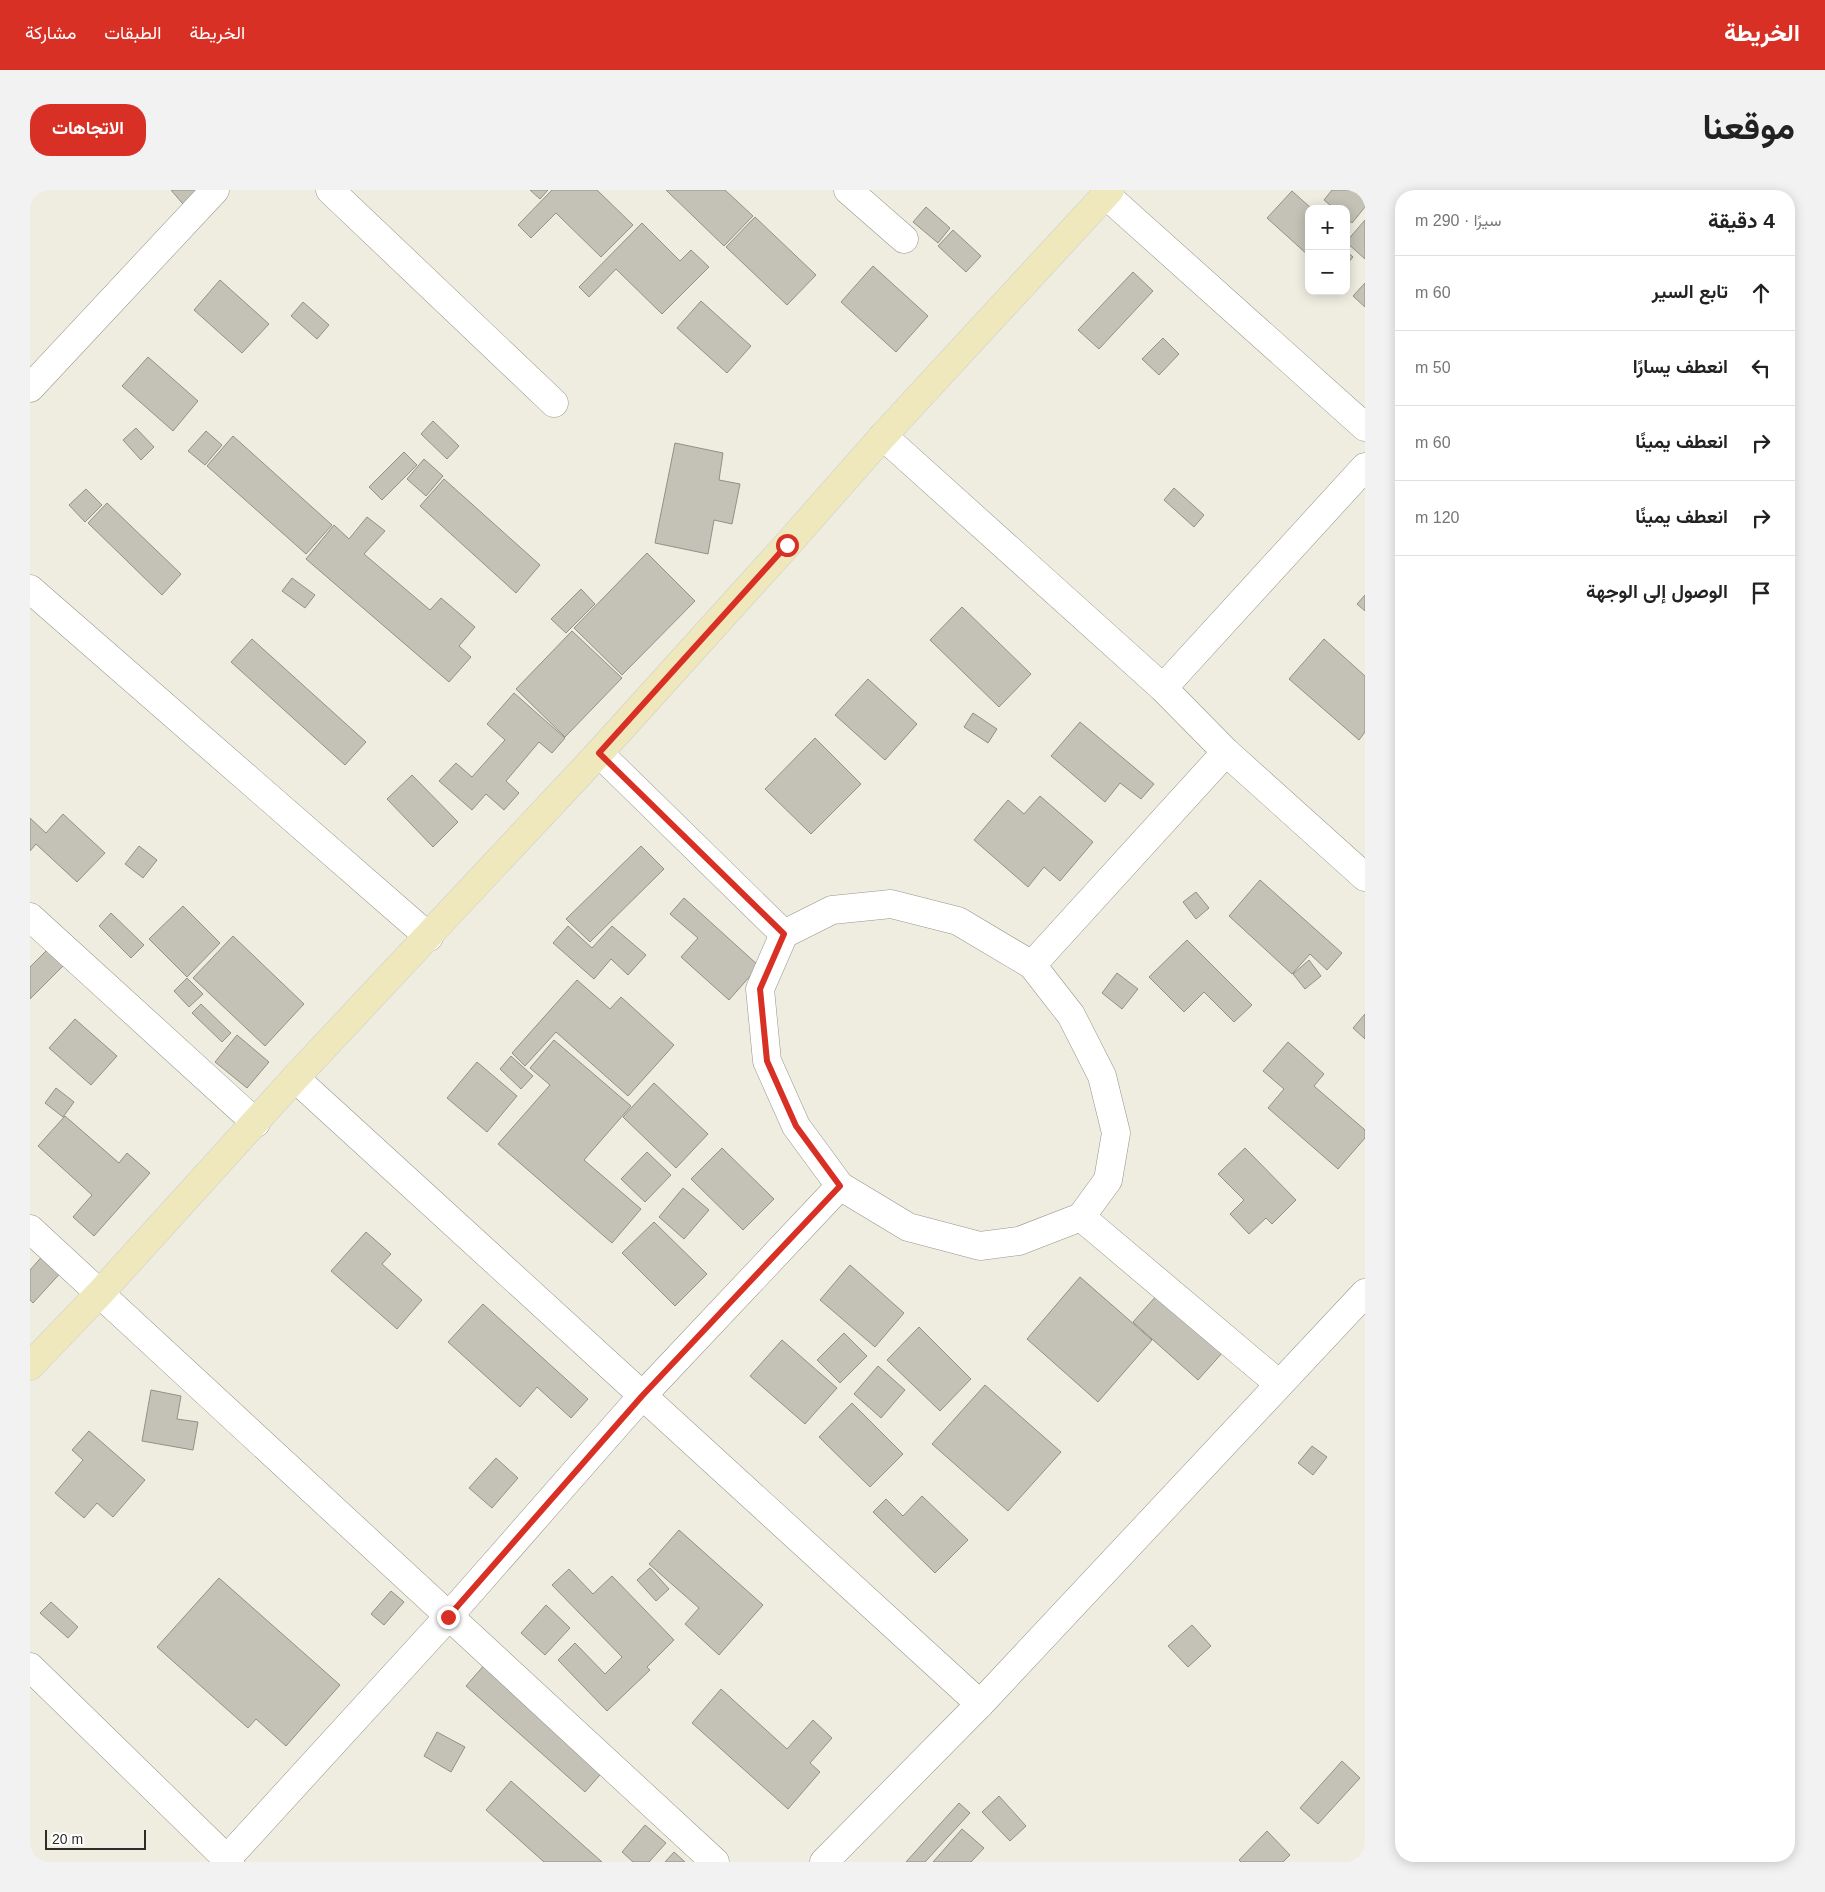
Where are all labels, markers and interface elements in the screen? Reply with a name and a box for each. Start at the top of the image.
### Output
text: الخريطة [1724,19,1800,46]
text: مشاركة [25,23,76,43]
text: الطبقات [104,23,161,43]
text: الخريطة [189,23,245,43]
button: الاتجاهات [30,104,146,156]
text: موقعنا [1702,107,1795,146]
map controls [1305,205,1350,295]
button: + [1305,205,1350,250]
text: 4 دقيقة [1708,209,1775,232]
text: سيرًا · 290 m [1415,212,1501,229]
button: − [1305,250,1350,295]
icon: ahead [1747,279,1775,307]
text: تابع السير [1652,281,1728,302]
text: 60 m [1415,284,1451,301]
icon: left [1747,354,1775,382]
text: انعطف يسارًا [1633,356,1728,377]
text: 50 m [1415,359,1451,376]
icon: right [1747,429,1775,457]
text: انعطف يمينًا [1635,431,1728,452]
text: 60 m [1415,434,1451,451]
icon: right [1747,504,1775,532]
text: انعطف يمينًا [1635,506,1728,527]
text: 120 m [1415,509,1459,526]
route start [776,534,799,557]
icon: arrive [1747,579,1775,607]
text: الوصول إلى الوجهة [1586,581,1728,602]
route end [437,1606,460,1629]
scale bar [45,1827,146,1850]
text: 20 m [52,1831,83,1847]

